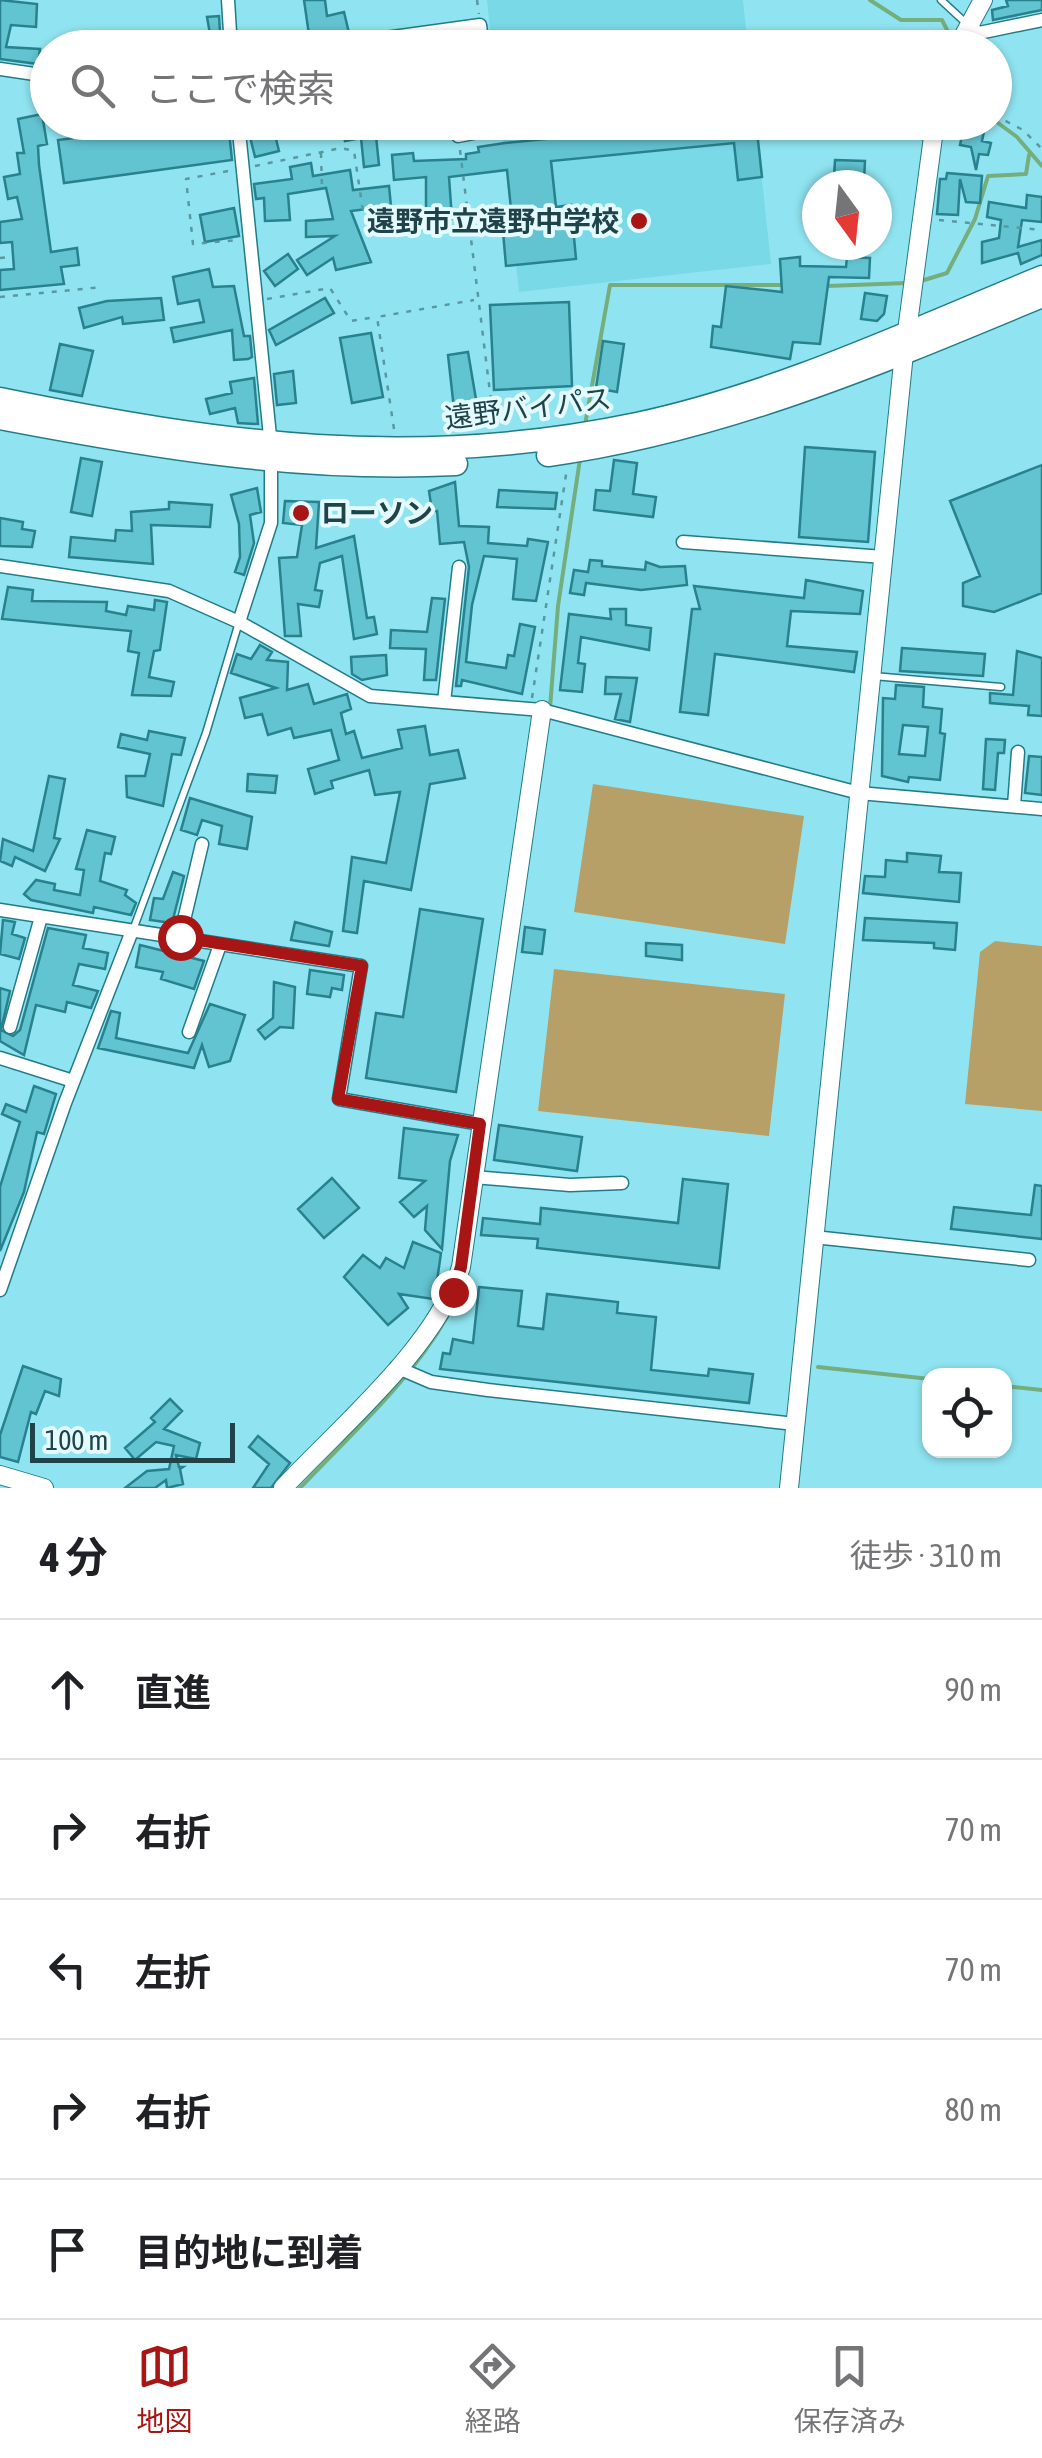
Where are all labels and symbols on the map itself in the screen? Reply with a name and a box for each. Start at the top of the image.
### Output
north arrow [802,170,892,260]
place label: 遠野市立遠野中学校 [367,205,619,237]
marker: 遠野市立遠野中学校 [628,210,650,232]
street label: 遠野バイパス [443,382,613,434]
place label: ローソン [321,497,433,529]
marker: ローソン [290,502,312,524]
route start [158,915,204,961]
route end [431,1270,477,1316]
scale bar [30,1418,235,1462]

